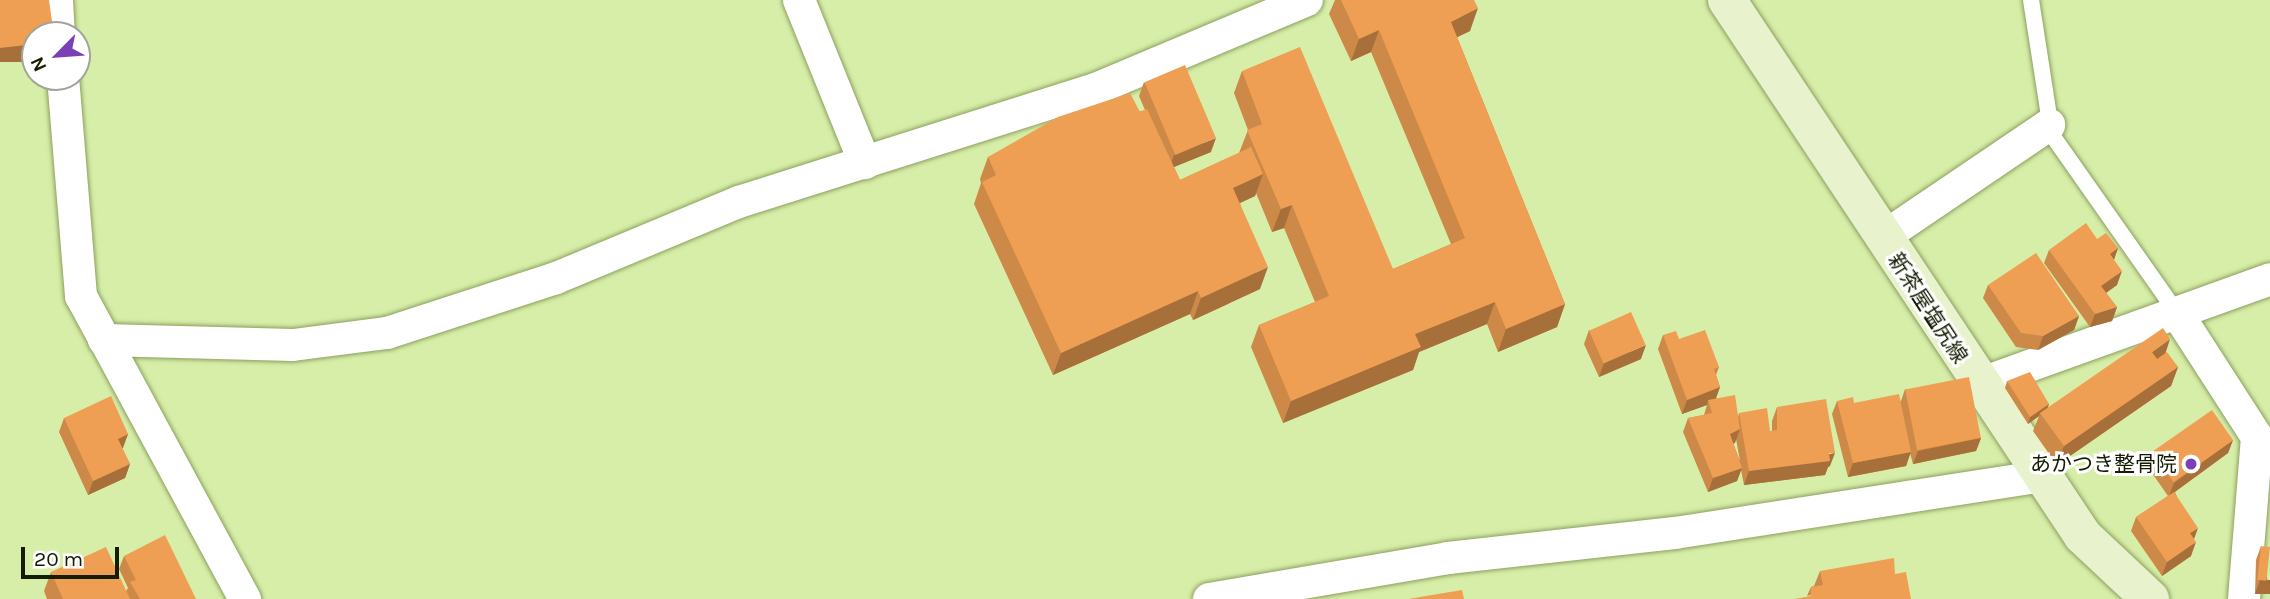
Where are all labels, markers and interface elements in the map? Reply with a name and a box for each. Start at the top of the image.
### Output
north arrow [21,21,91,91]
text: N [26,53,52,75]
street label: 新茶屋塩尻線 [1883,248,1973,368]
place label: あかつき整骨院 [2030,451,2177,477]
marker: あかつき整骨院 [2183,456,2199,472]
scale bar [24,532,122,576]
text: 20 m [34,547,83,571]

